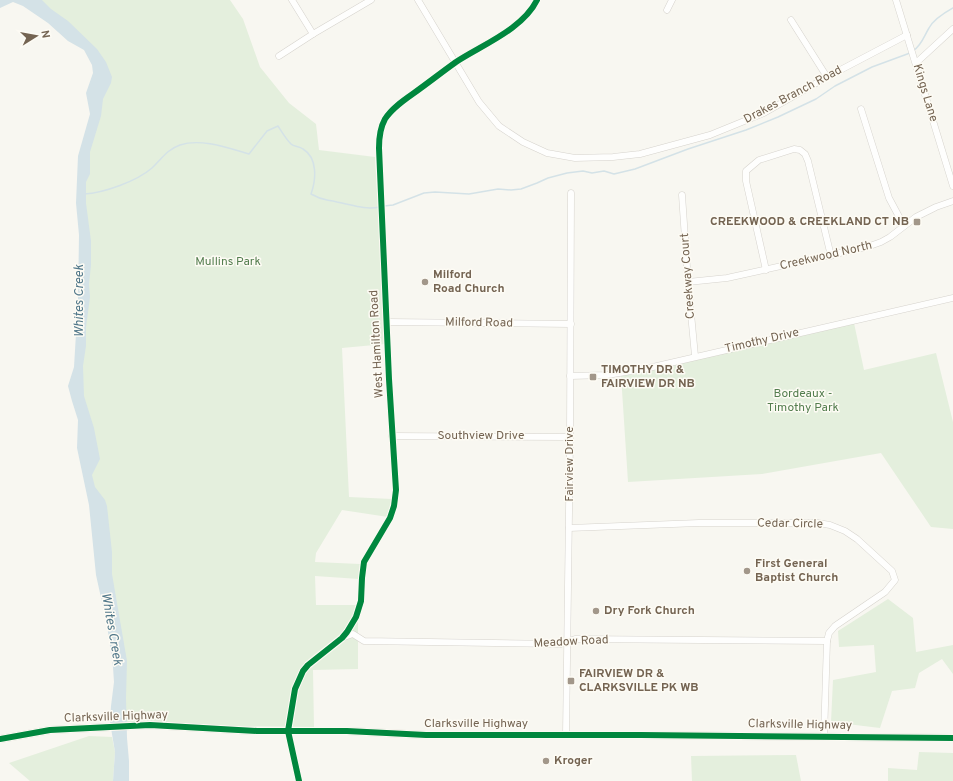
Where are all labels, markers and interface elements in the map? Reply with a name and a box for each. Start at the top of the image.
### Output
north arrow [16,16,56,56]
text: N [37,29,52,39]
street label: Drakes Branch Road [741,62,845,128]
street label: Kings Lane [909,62,941,124]
place label: CREEKWOOD & CREEKLAND CT NB [710,214,909,230]
marker: CREEKWOOD & CREEKLAND CT NB [912,217,922,227]
street label: Creekway Court [677,232,699,320]
street label: Creekwood North [778,238,874,274]
park label: Mullins Park [195,254,261,270]
water label: Whites Creek [72,264,88,338]
place label: Milford Road Church [433,267,505,297]
marker: Milford Road Church [420,277,430,287]
street label: West Hamilton Road [366,289,388,399]
street label: Milford Road [445,314,513,332]
street label: Timothy Drive [723,325,801,357]
place label: TIMOTHY DR & FAIRVIEW DR NB [601,362,695,392]
marker: TIMOTHY DR & FAIRVIEW DR NB [588,372,598,382]
park label: Bordeaux - Timothy Park [767,386,839,416]
street label: Fairview Drive [562,426,578,502]
street label: Southview Drive [438,428,524,444]
street label: Cedar Circle [757,515,823,533]
place label: First General Baptist Church [755,556,838,586]
marker: First General Baptist Church [742,566,752,576]
water label: Whites Creek [97,592,125,667]
place label: Dry Fork Church [604,603,695,619]
marker: Dry Fork Church [591,606,601,616]
street label: Meadow Road [533,632,609,652]
place label: FAIRVIEW DR & CLARKSVILLE PK WB [579,666,698,696]
marker: FAIRVIEW DR & CLARKSVILLE PK WB [566,676,576,686]
street label: Clarksville Highway [64,707,168,727]
street label: Clarksville Highway [424,716,528,732]
street label: Clarksville Highway [748,716,852,734]
place label: Kroger [554,753,593,769]
marker: Kroger [541,756,551,766]

